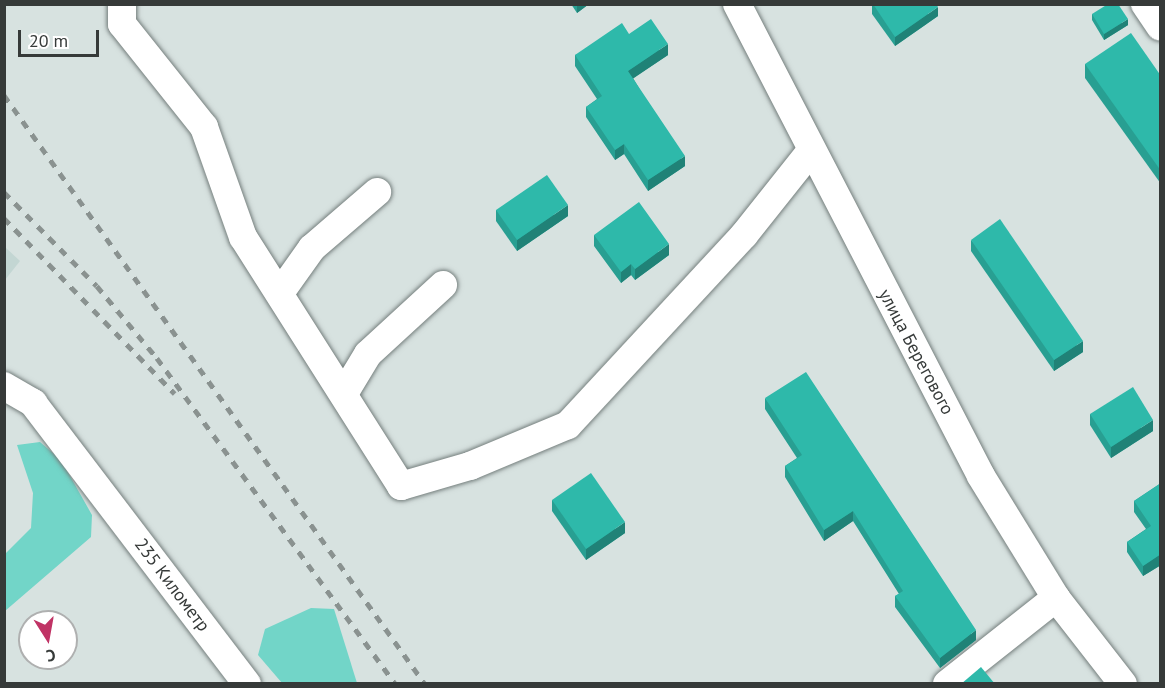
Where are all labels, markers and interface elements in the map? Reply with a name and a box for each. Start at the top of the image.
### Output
scale bar [21,18,102,56]
text: 20 m [29,29,68,52]
street label: улица Берегового [874,285,958,419]
street label: 235 Километр [130,534,214,636]
north arrow [18,610,78,670]
text: С [45,645,57,666]

